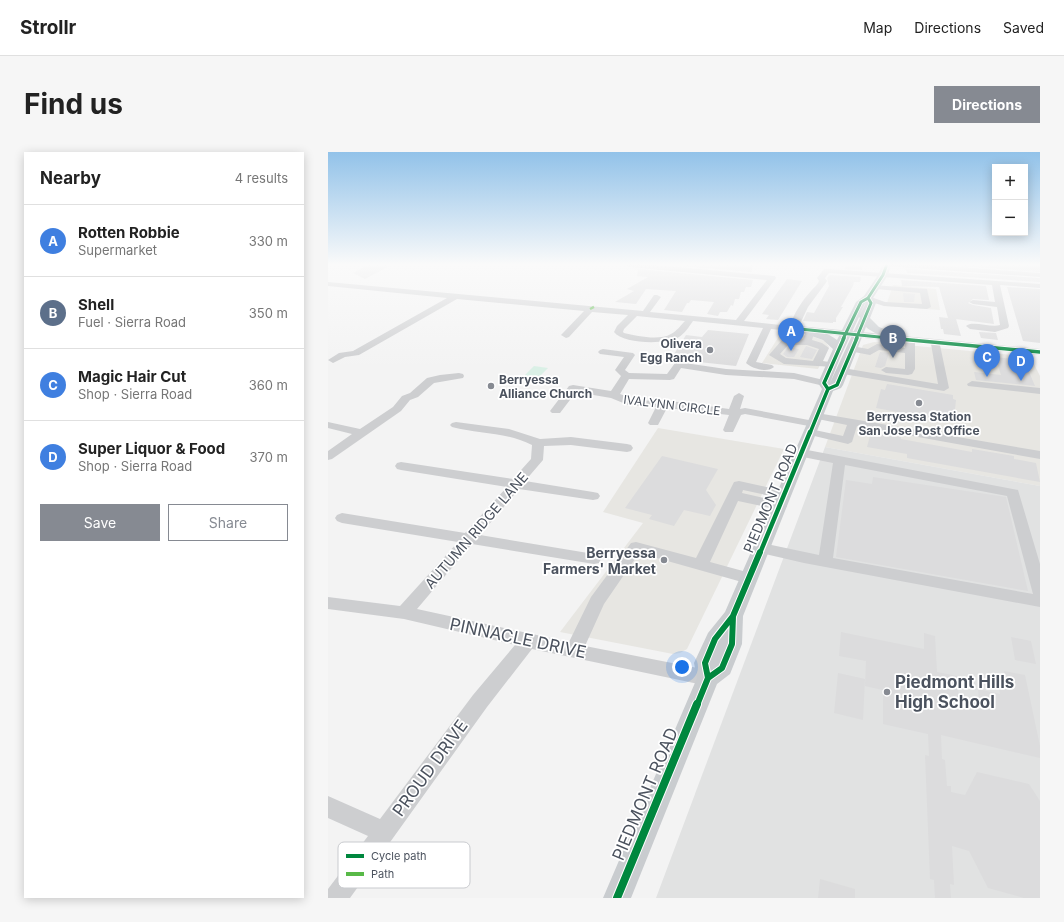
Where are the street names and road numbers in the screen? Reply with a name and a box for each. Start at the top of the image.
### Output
street label: IVALYNN CIRCLE [623,392,721,418]
street label: PIEDMONT ROAD [739,441,801,555]
street label: AUTUMN RIDGE LANE [421,468,531,592]
street label: PINNACLE DRIVE [448,614,588,662]
street label: PROUD DRIVE [388,716,472,820]
street label: PIEDMONT ROAD [608,725,682,863]

